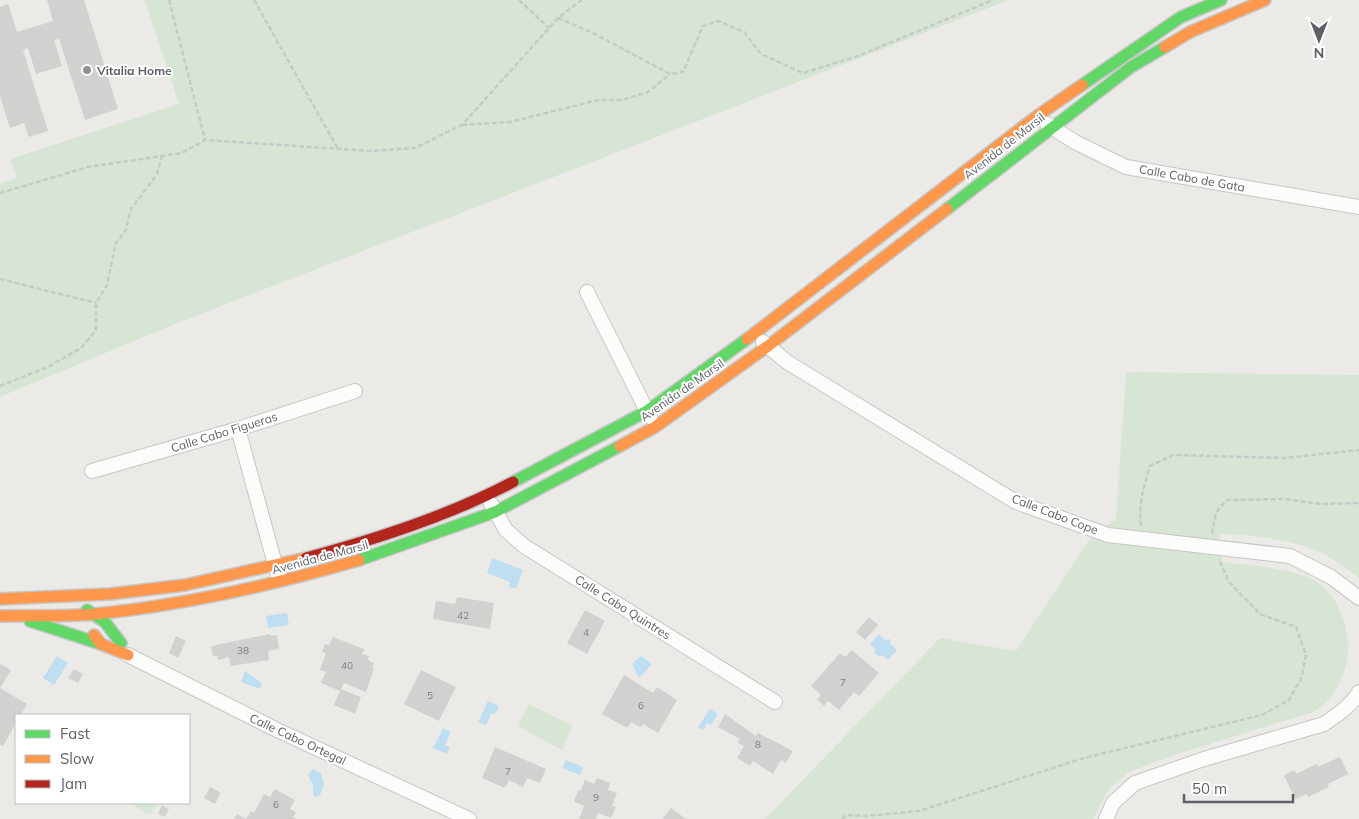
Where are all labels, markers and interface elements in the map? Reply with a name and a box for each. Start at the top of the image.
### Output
north arrow [1294,15,1344,65]
text: N [1314,44,1324,62]
place label: Vitalia Home [96,63,172,78]
marker: Vitalia Home [81,64,93,76]
street label: Avenida de Marsil [960,110,1048,182]
street label: Calle Cabo de Gata [1138,161,1246,195]
street label: Avenida de Marsil [637,355,727,425]
street label: Calle Cabo Figueras [169,409,279,455]
street label: Calle Cabo Cope [1010,491,1100,537]
street label: Avenida de Marsil [270,537,370,577]
street label: Calle Cabo Quintres [572,571,674,643]
house number: 42 [457,609,469,622]
house number: 4 [583,626,589,639]
house number: 38 [237,644,249,657]
house number: 40 [341,659,353,672]
house number: 7 [840,676,846,689]
house number: 5 [427,689,433,702]
house number: 6 [638,699,644,712]
street label: Calle Cabo Ortegal [247,710,349,768]
legend [15,714,190,804]
text: Fast [60,724,90,743]
house number: 8 [755,738,761,751]
text: Slow [60,749,94,768]
house number: 7 [505,765,511,778]
scale bar [1184,772,1293,804]
text: Jam [60,774,87,793]
text: 50 m [1192,779,1227,798]
house number: 9 [593,791,599,804]
house number: 6 [273,798,279,811]

